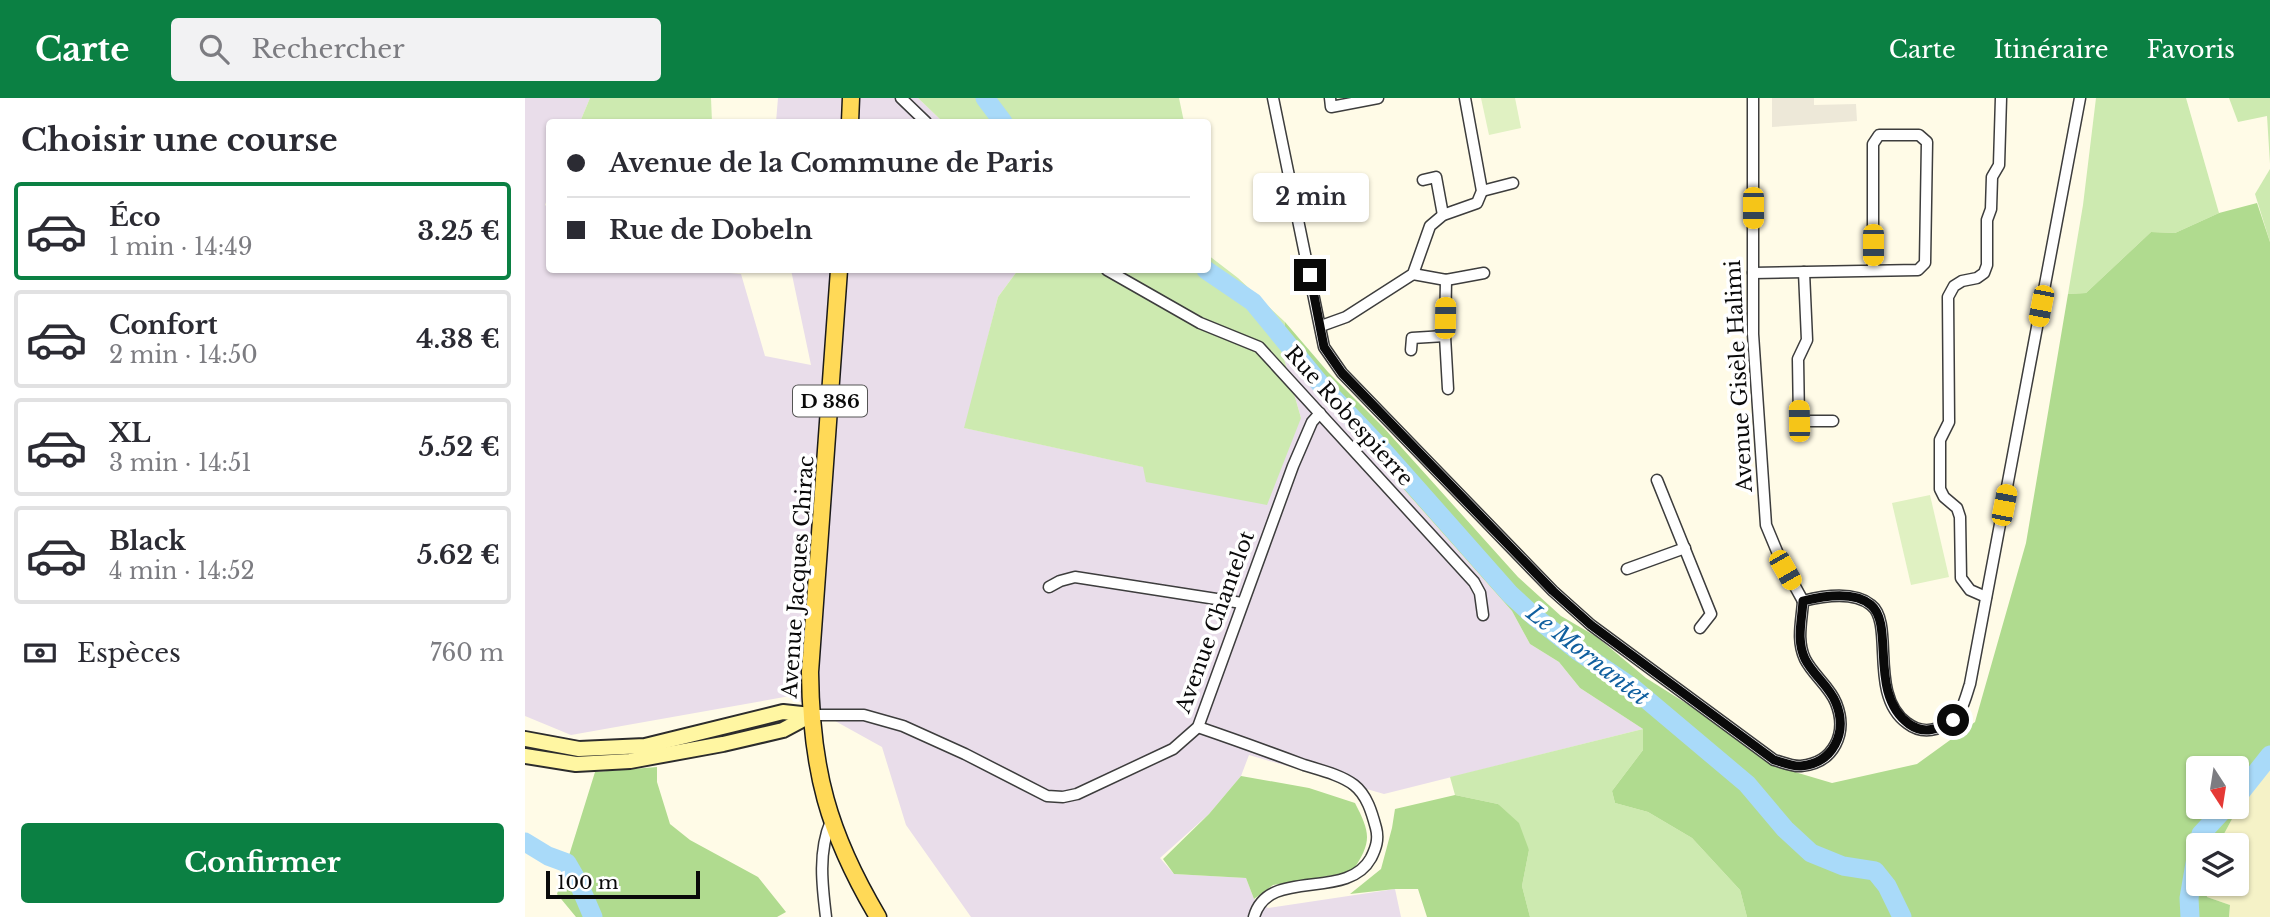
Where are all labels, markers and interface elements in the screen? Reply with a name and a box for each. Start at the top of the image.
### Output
search box [171,18,661,81]
text: Carte [35,29,129,70]
icon: search [195,30,233,68]
text: Rechercher [251,33,405,65]
text: Carte [1889,35,1956,64]
text: Itinéraire [1994,35,2109,64]
text: Favoris [2147,35,2235,64]
text: Choisir une course [21,120,338,160]
text: Avenue de la Commune de Paris [609,147,1054,179]
callout: 2 min [1252,174,1368,222]
text: 2 min [1275,183,1347,211]
car [1743,187,1764,229]
icon: car [25,200,88,263]
text: Éco [109,201,161,233]
text: Rue de Dobeln [609,214,813,246]
text: 3.25 € [418,215,500,247]
car [1863,224,1884,266]
text: 1 min · 14:49 [109,233,253,261]
route end [1294,259,1326,291]
street label: Avenue Gisèle Halimi [1720,259,1758,494]
car [2027,283,2056,329]
car [1435,297,1456,339]
icon: car [25,308,88,371]
text: Confort [109,309,218,341]
text: 4.38 € [416,323,500,355]
text: 2 min · 14:50 [109,341,258,369]
street label: Rue Robespierre [1279,341,1419,491]
road number: D 386 [793,386,867,416]
car [1789,400,1810,442]
icon: car [25,416,88,479]
text: XL [109,417,151,449]
text: 5.52 € [419,431,500,463]
text: 3 min · 14:51 [109,449,252,477]
street label: Avenue Jacques Chirac [776,455,819,700]
car [1990,482,2019,528]
icon: car [25,524,88,587]
text: Black [109,525,186,557]
street label: Avenue Chantelot [1170,527,1260,718]
text: 5.62 € [417,539,500,571]
car [1766,547,1805,593]
text: 4 min · 14:52 [109,557,255,585]
water label: Le Mornantet [1521,598,1655,712]
icon: cash [21,634,59,672]
text: Espèces [77,637,181,669]
text: 760 m [430,639,504,667]
route start [1937,704,1969,736]
north arrow [2186,756,2249,819]
map controls [2186,756,2249,896]
button: Confirmer [21,823,504,903]
button: layers [2186,833,2249,896]
scale bar [546,868,700,900]
text: 100 m [557,871,618,894]

